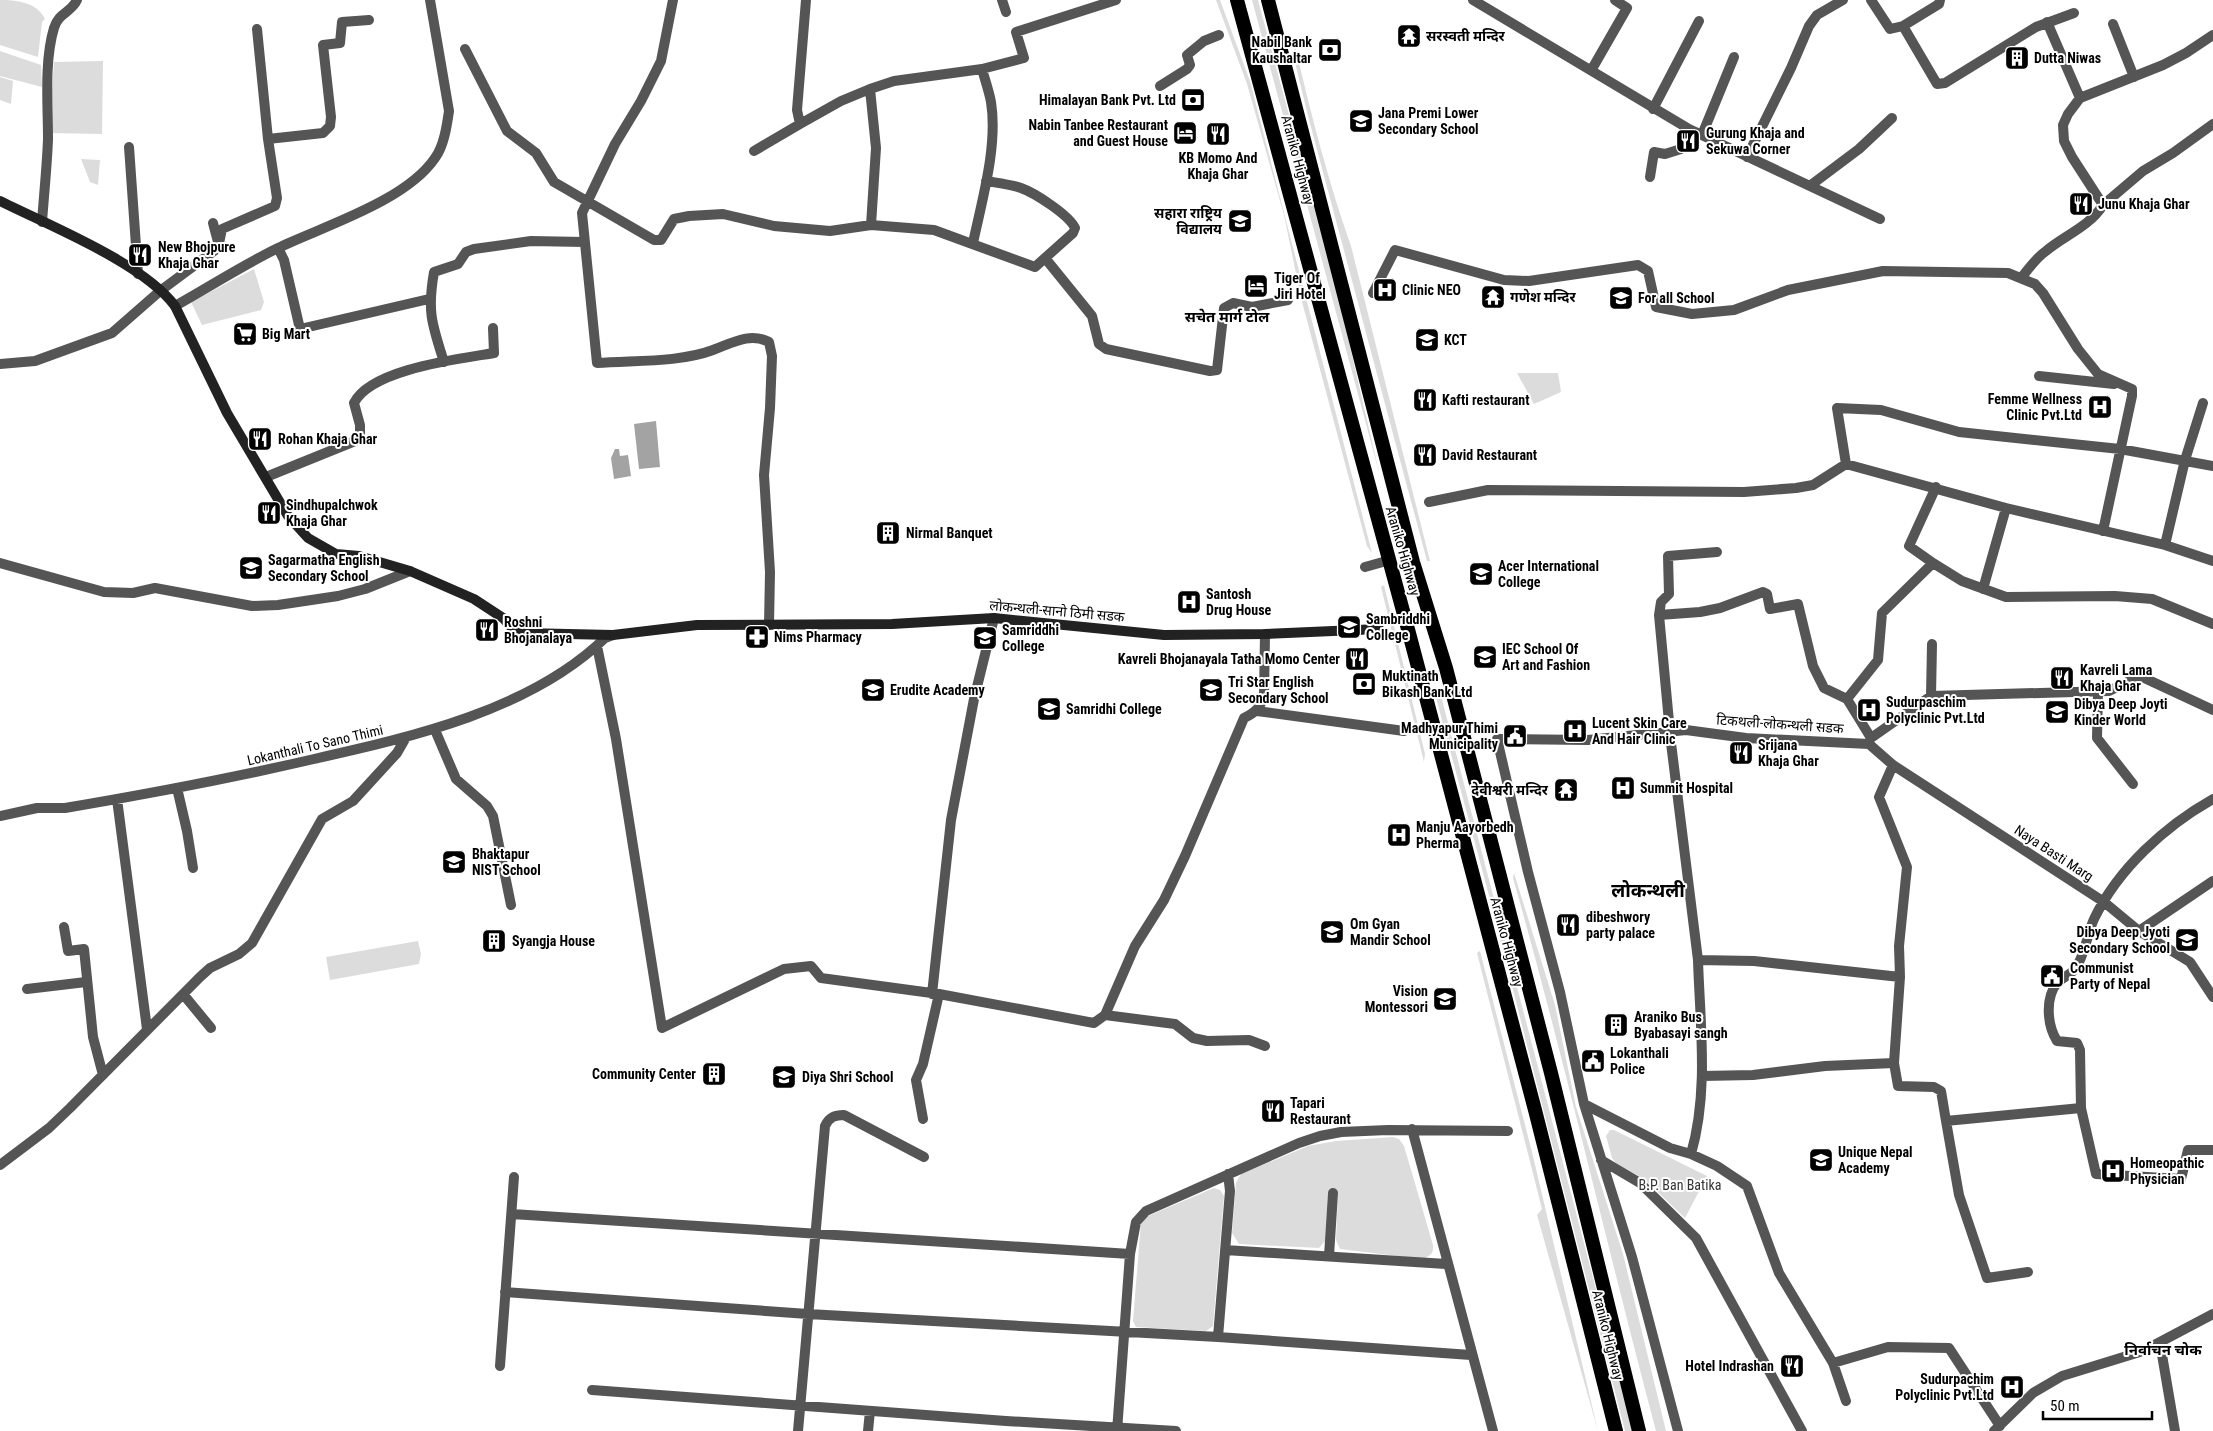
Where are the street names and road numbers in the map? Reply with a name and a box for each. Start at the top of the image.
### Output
street label: Araniko Highway [1278,113,1318,207]
street label: Araniko Highway [1383,504,1423,598]
street label: लोकन्थली-सानो ठिमी सडक [989,597,1125,625]
street label: टिकथली-लोकन्थली सडक [1716,712,1844,736]
street label: Lokanthali To Sano Thimi [245,722,385,768]
street label: Naya Basti Marg [2012,822,2096,884]
street label: Araniko Highway [1487,895,1527,989]
street label: Araniko Highway [1589,1288,1627,1382]

